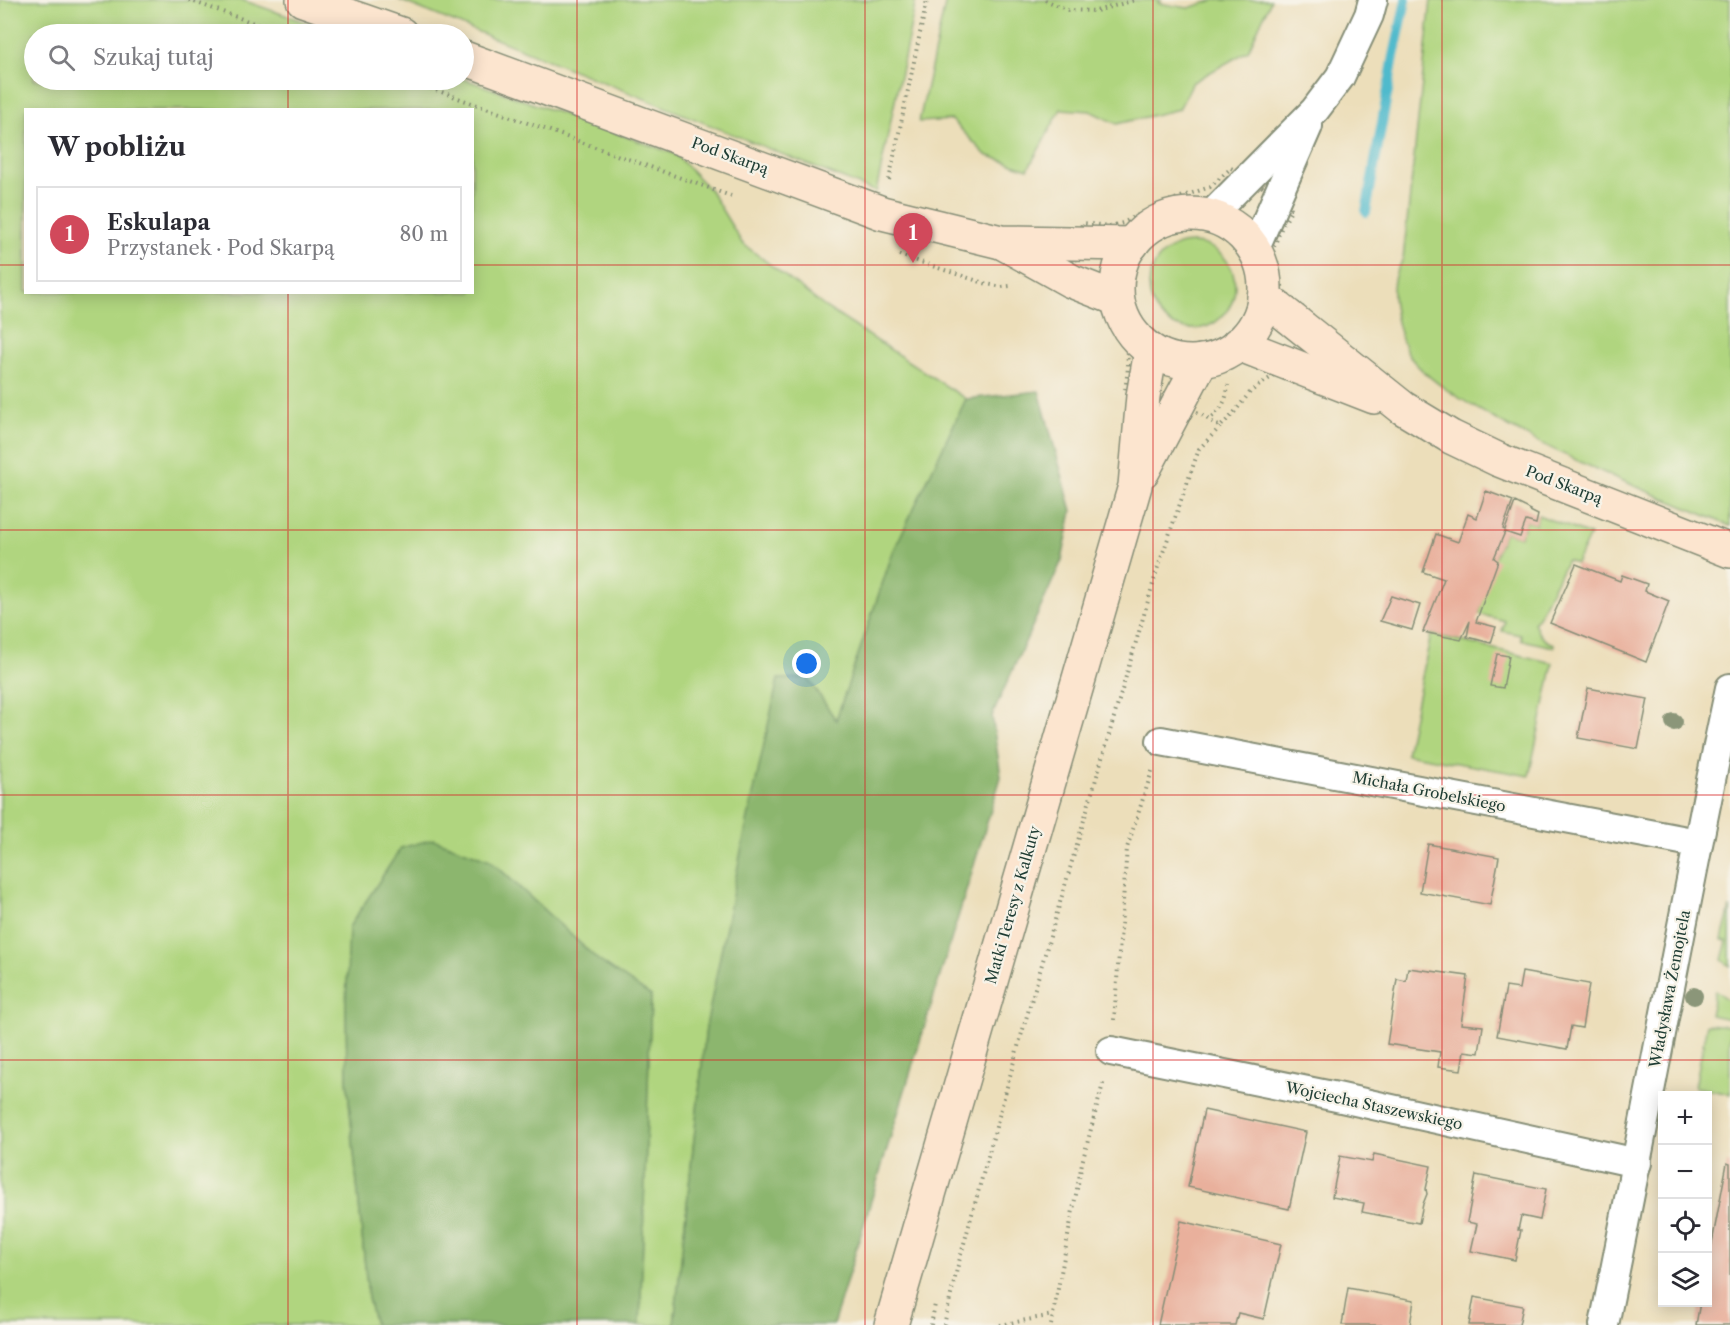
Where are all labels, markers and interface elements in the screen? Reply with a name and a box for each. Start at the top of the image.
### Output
search box [24,24,474,90]
icon: search [45,41,78,74]
text: Szukaj tutaj [93,44,214,71]
text: W pobliżu [48,131,186,163]
street label: Pod Skarpą [689,133,771,178]
text: Eskulapa [107,209,210,236]
pin: 1 [894,214,932,263]
text: 1 [65,222,74,246]
text: 80 m [400,222,448,246]
text: Przystanek · Pod Skarpą [107,236,335,260]
street label: Pod Skarpą [1523,461,1605,508]
your location [792,649,821,678]
street label: Michała Grobelskiego [1351,767,1507,816]
street label: Matki Teresy z Kalkuty [981,823,1044,986]
street label: Władysława Żemojtela [1645,908,1694,1071]
street label: Wojciecha Staszewskiego [1283,1077,1464,1134]
map controls [1658,1091,1712,1307]
button: + [1658,1091,1712,1145]
button: − [1658,1145,1712,1199]
button: locate [1658,1199,1712,1253]
button: layers [1658,1253,1712,1307]

